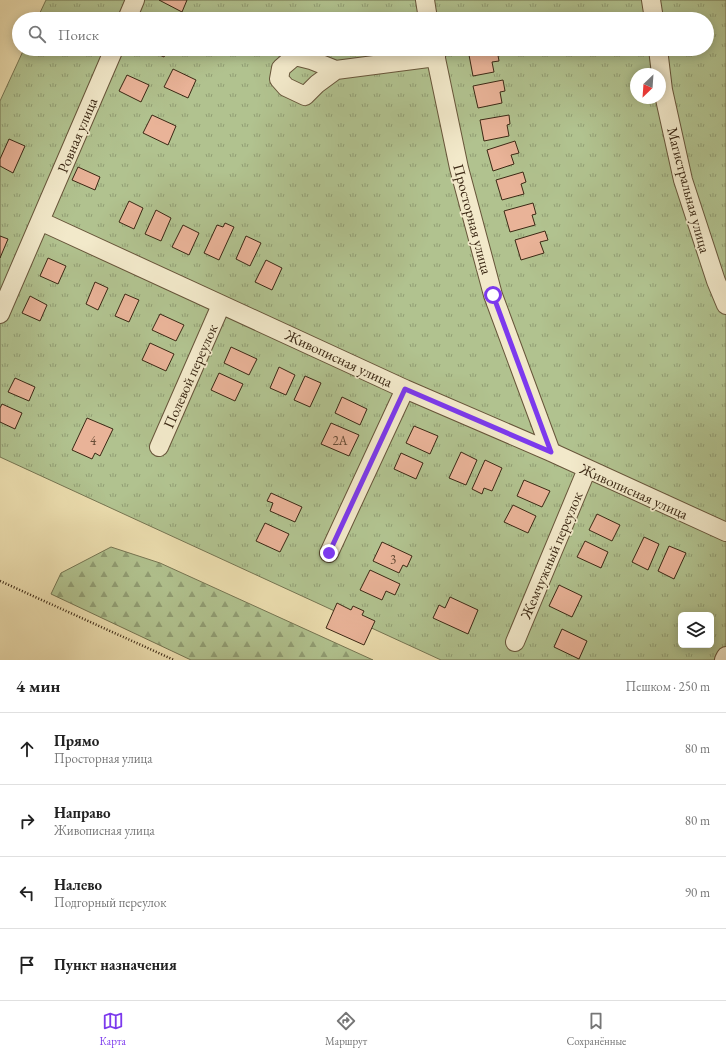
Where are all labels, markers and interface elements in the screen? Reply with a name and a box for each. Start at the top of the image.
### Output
search box [12,12,714,56]
icon: search [26,23,48,45]
text: Поиск [58,25,99,44]
north arrow [630,68,666,104]
street label: Ровная улица [53,95,101,175]
street label: Магистральная улица [663,125,715,255]
street label: Просторная улица [449,162,497,276]
route start [484,286,502,304]
street label: Полевой переулок [158,321,222,431]
street label: Живописная улица [281,324,396,391]
house number: 4 [90,432,97,449]
house number: 2А [332,432,349,449]
street label: Живописная улица [576,458,691,523]
street label: Жемчужный переулок [515,489,586,622]
route end [320,544,338,562]
house number: 3 [390,551,396,568]
map controls [678,612,714,648]
button: layers [678,612,714,648]
text: 4 мин [16,675,60,697]
text: Пешком · 250 m [626,678,710,695]
text: Прямо [54,731,99,750]
icon: ahead [16,738,38,760]
text: 80 m [685,740,710,757]
text: Просторная улица [54,750,152,767]
text: Направо [54,803,111,822]
icon: right [16,810,38,832]
text: 80 m [685,812,710,829]
text: Живописная улица [54,822,155,839]
text: Налево [54,875,102,894]
icon: left [16,882,38,904]
text: 90 m [685,884,710,901]
text: Подгорный переулок [54,894,166,911]
icon: arrive [16,954,38,976]
text: Пункт назначения [54,955,177,974]
tab: Карта [100,1010,126,1048]
tab: Маршрут [325,1010,367,1048]
tab: Сохранённые [566,1010,626,1048]

